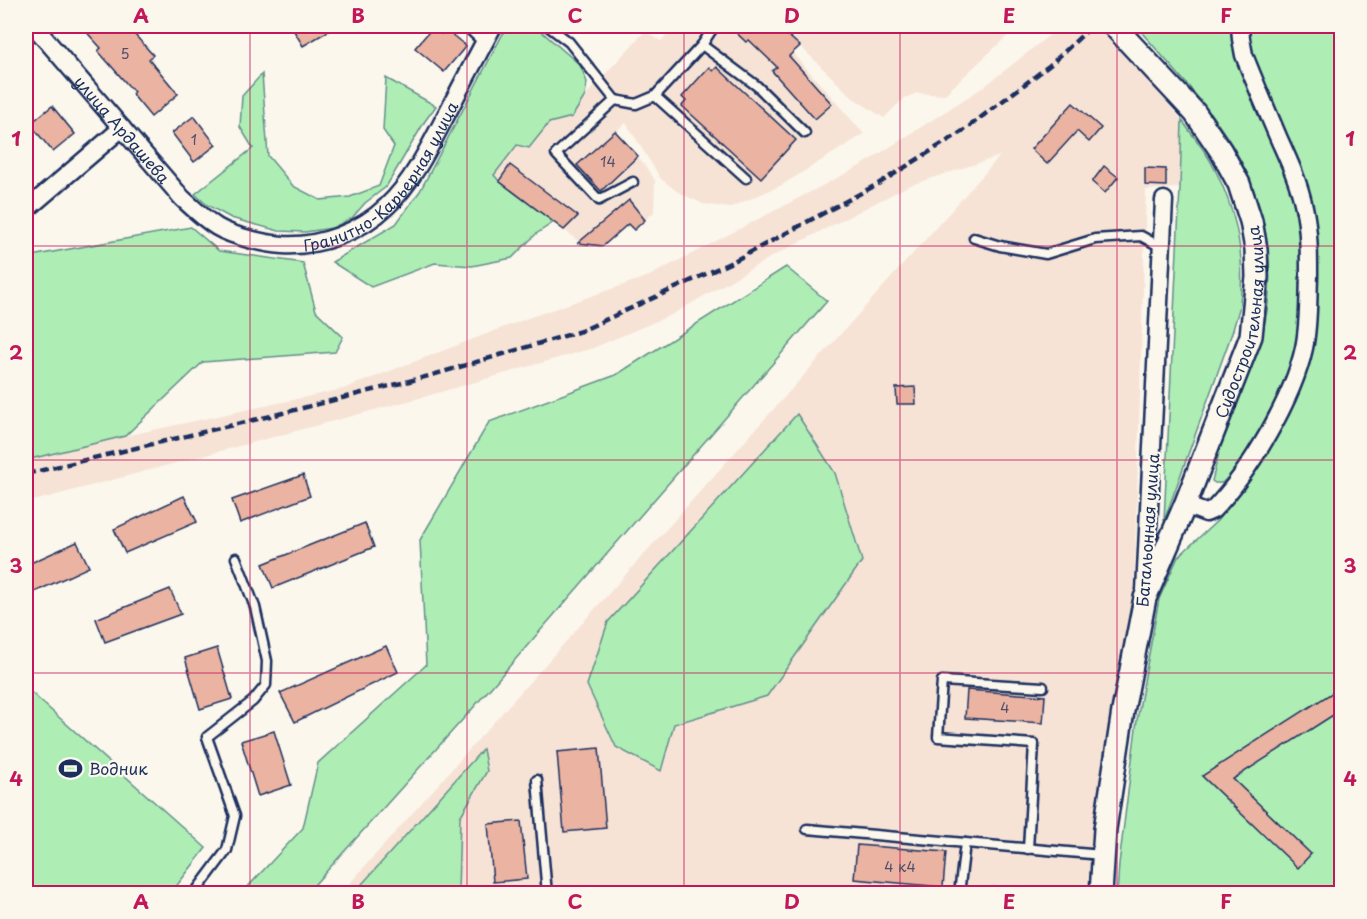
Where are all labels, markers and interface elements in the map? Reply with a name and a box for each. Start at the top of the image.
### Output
text: A [133,0,149,30]
text: B [351,0,365,30]
text: C [567,0,583,30]
text: D [784,0,800,30]
text: E [1003,0,1015,30]
text: F [1220,0,1232,30]
house number: 5 [120,43,130,64]
street label: улица Ардашева [69,70,176,188]
street label: Гранитно-Карьерная улица [302,97,463,256]
text: 1 [11,123,21,153]
text: 1 [1345,123,1355,153]
house number: 1 [191,129,197,150]
house number: 14 [600,151,616,172]
street label: Судостроительная улица [1208,224,1269,421]
text: 2 [9,337,23,367]
text: 2 [1343,337,1357,367]
street label: Батальонная улица [1130,452,1164,608]
text: 3 [9,550,23,580]
text: 3 [1343,550,1357,580]
house number: 4 [1000,697,1010,718]
sports icon: Водник [58,755,84,781]
place label: Водник [89,756,148,780]
text: 4 [9,763,23,793]
text: 4 [1343,763,1357,793]
house number: 4 к4 [884,856,916,877]
text: A [133,886,149,916]
text: B [351,886,365,916]
text: C [567,886,583,916]
text: D [784,886,800,916]
text: E [1003,886,1015,916]
text: F [1220,886,1232,916]

